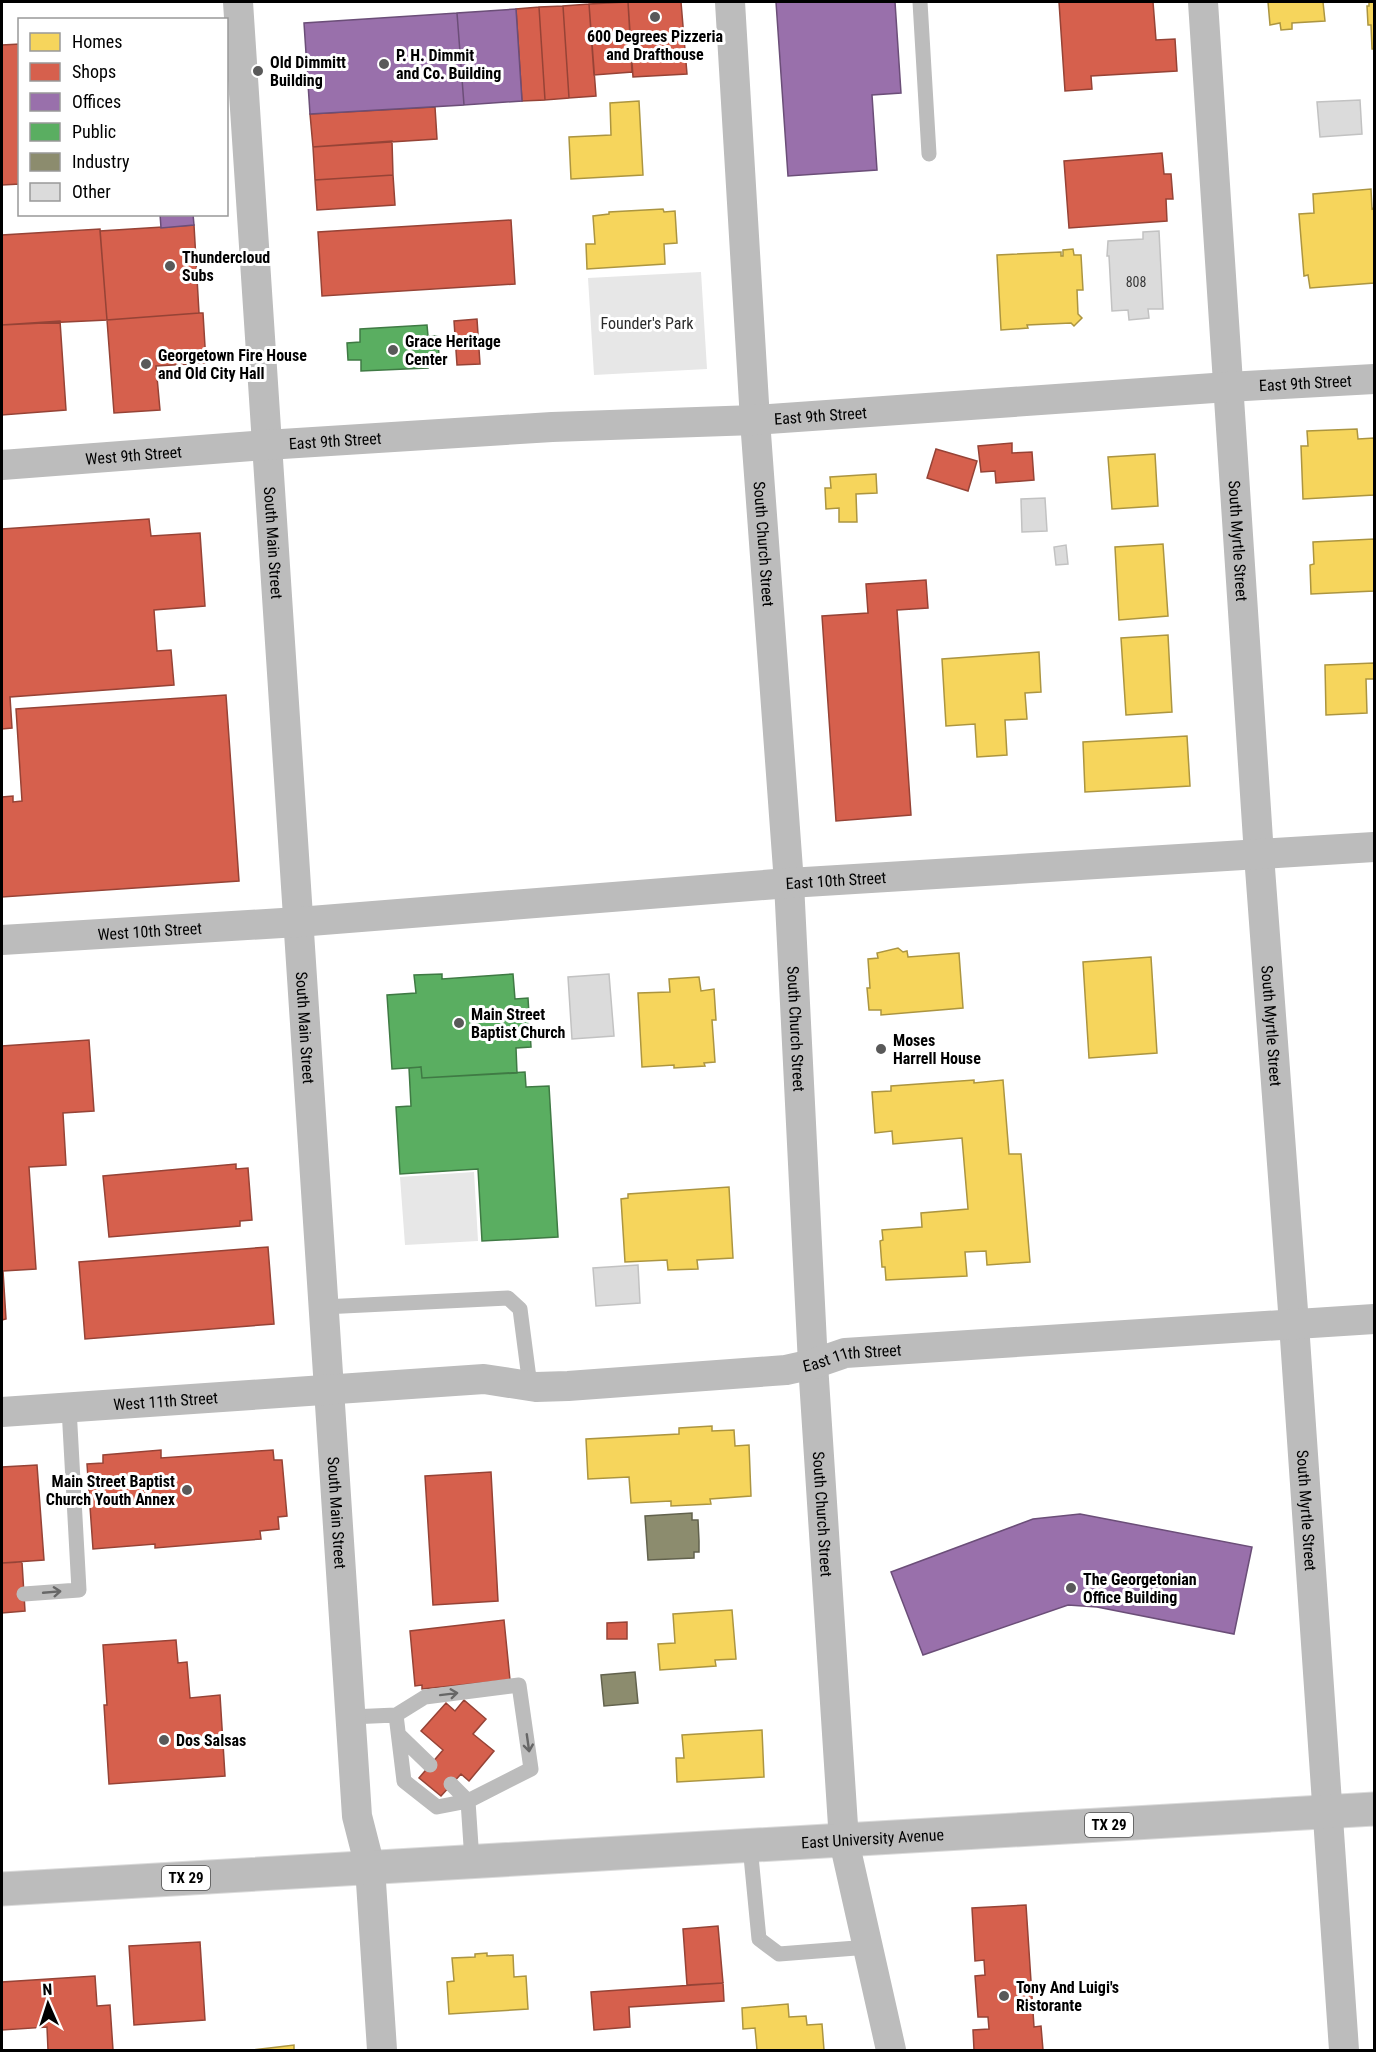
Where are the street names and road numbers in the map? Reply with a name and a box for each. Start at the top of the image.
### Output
street label: East 9th Street [1258,371,1352,395]
street label: East 9th Street [773,403,868,429]
street label: East 9th Street [288,429,382,454]
street label: West 9th Street [85,442,183,469]
street label: South Myrtle Street [1224,480,1251,602]
street label: South Church Street [750,481,778,608]
street label: South Main Street [260,486,286,600]
street label: East 10th Street [785,868,887,893]
street label: West 10th Street [97,919,203,944]
street label: South Myrtle Street [1257,965,1285,1087]
street label: South Church Street [783,966,808,1092]
street label: South Main Street [292,971,318,1085]
street label: East 11th Street [801,1340,902,1376]
street label: West 11th Street [113,1388,219,1414]
street label: South Myrtle Street [1293,1449,1320,1572]
street label: South Church Street [809,1451,836,1578]
street label: South Main Street [323,1456,350,1570]
road number: TX 29 [1085,1813,1133,1837]
street label: East University Avenue [801,1825,944,1852]
road number: TX 29 [162,1866,210,1890]

